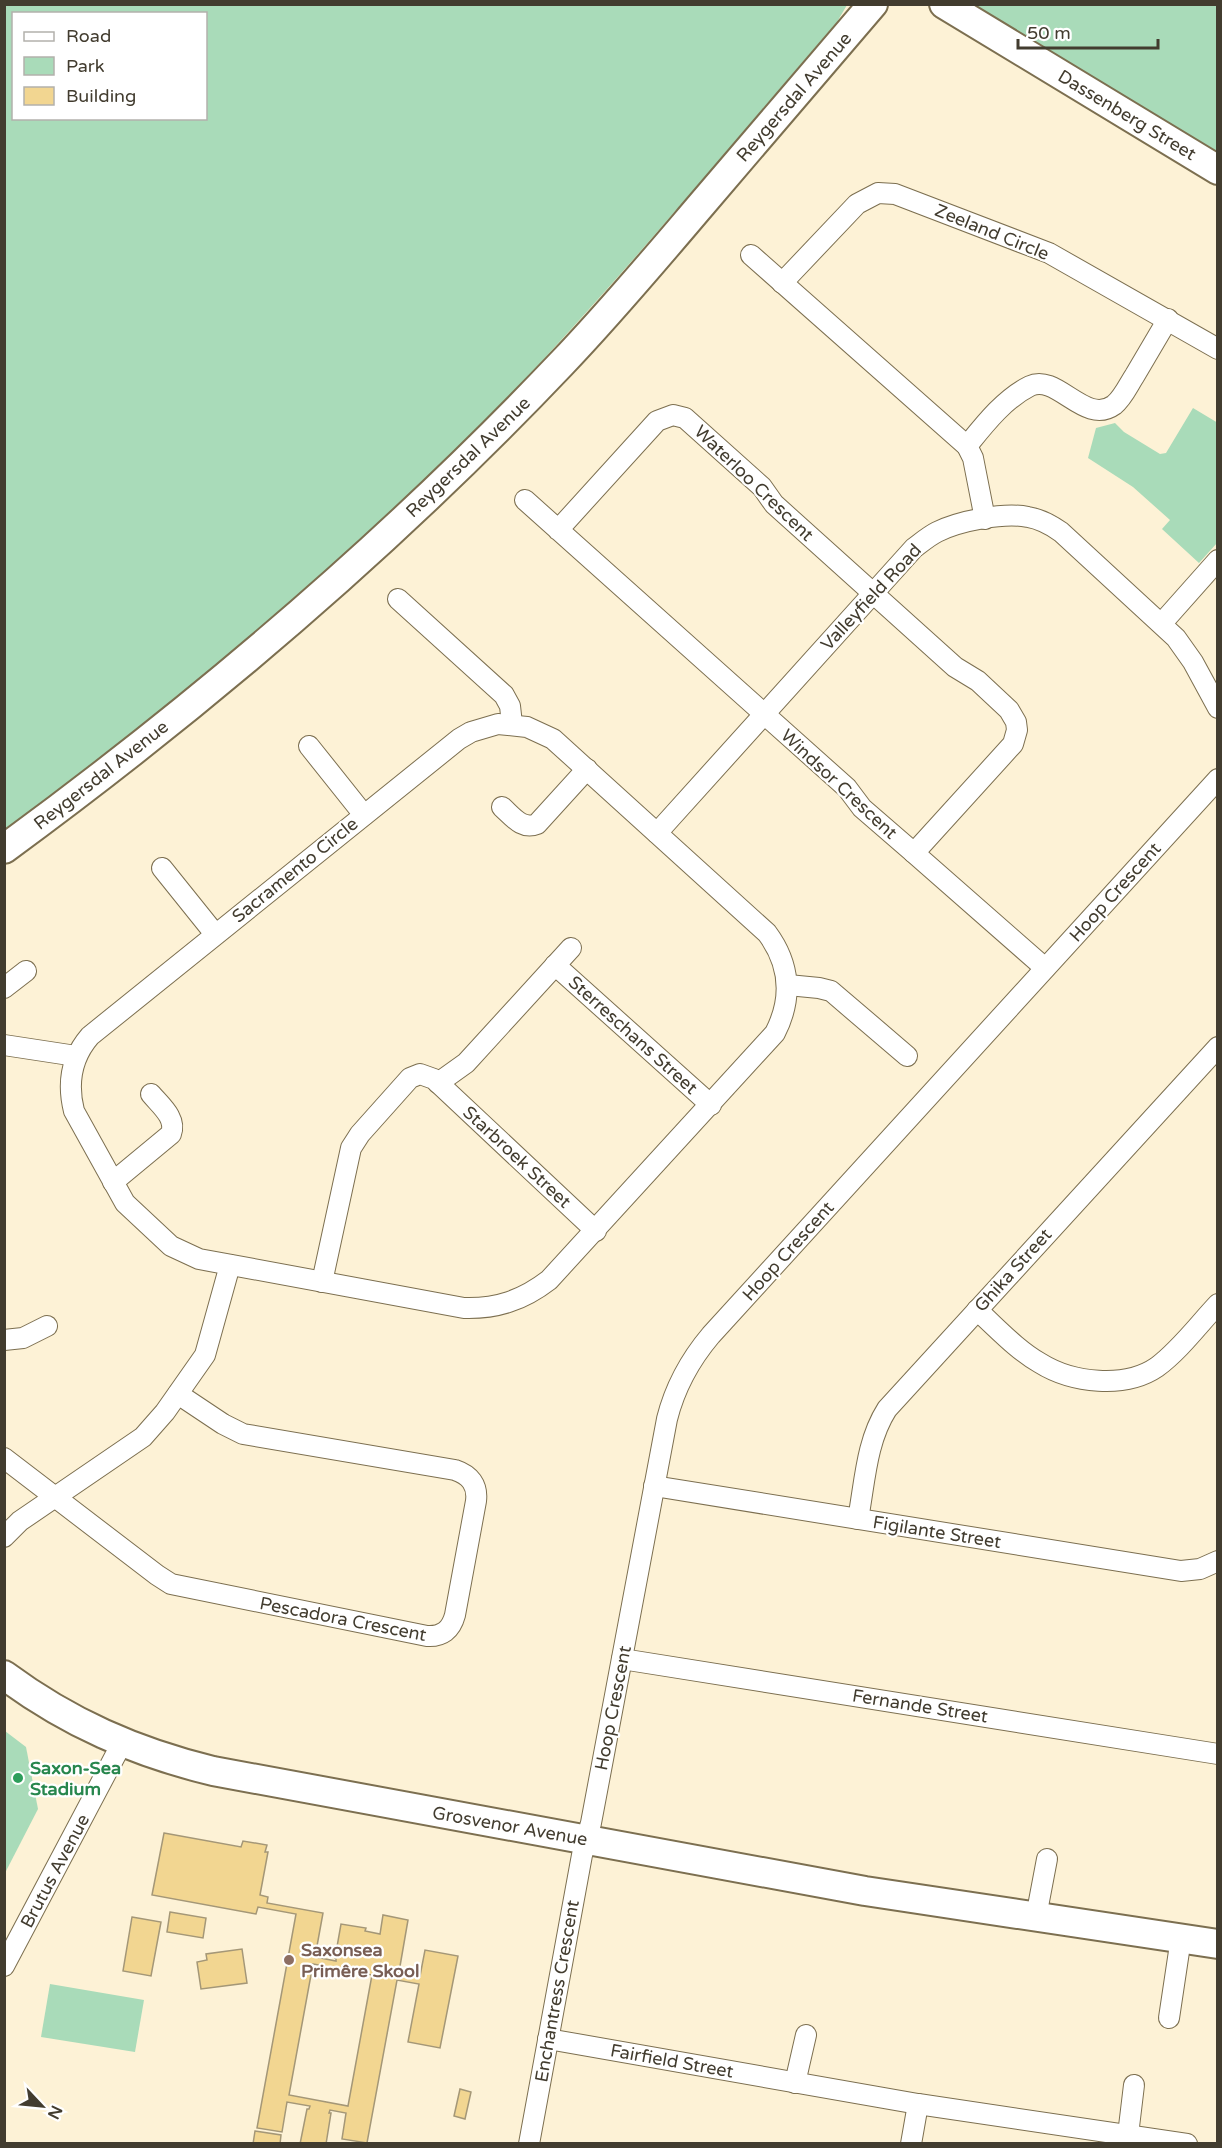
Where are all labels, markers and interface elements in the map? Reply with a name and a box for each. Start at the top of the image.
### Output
legend [12,12,207,120]
scale bar [1018,12,1158,50]
text: 50 m [1027,22,1071,44]
text: Road [66,25,111,47]
street label: Reygersdal Avenue [732,28,856,166]
text: Park [66,55,105,77]
street label: Dassenberg Street [1054,65,1200,165]
text: Building [66,85,136,107]
street label: Zeeland Circle [932,199,1052,265]
street label: Reygersdal Avenue [401,392,535,522]
street label: Waterloo Crescent [690,420,818,546]
street label: Valleyfield Road [816,539,926,655]
street label: Reygersdal Avenue [29,716,173,834]
street label: Windsor Crescent [776,724,902,844]
street label: Sacramento Circle [228,813,362,927]
street label: Hoop Crescent [1065,838,1166,946]
street label: Sterreschans Street [564,971,702,1099]
street label: Starbroek Street [458,1101,576,1213]
street label: Hoop Crescent [738,1197,839,1305]
street label: Ghika Street [970,1224,1056,1316]
street label: Figilante Street [871,1511,1003,1553]
street label: Pescadora Crescent [258,1592,428,1646]
street label: Hoop Crescent [590,1644,636,1772]
street label: Fernande Street [851,1684,990,1728]
place label: Saxon-Sea Stadium [30,1757,121,1800]
marker: Saxon-Sea Stadium [11,1771,25,1785]
street label: Grosvenor Avenue [431,1802,589,1850]
street label: Brutus Avenue [16,1810,94,1932]
street label: Enchantress Crescent [530,1898,584,2084]
place label: Saxonsea Primêre Skool [301,1939,420,1982]
marker: Saxonsea Primêre Skool [282,1953,296,1967]
street label: Fairfield Street [609,2039,735,2083]
north arrow [12,2076,72,2136]
text: N [43,2102,66,2122]

